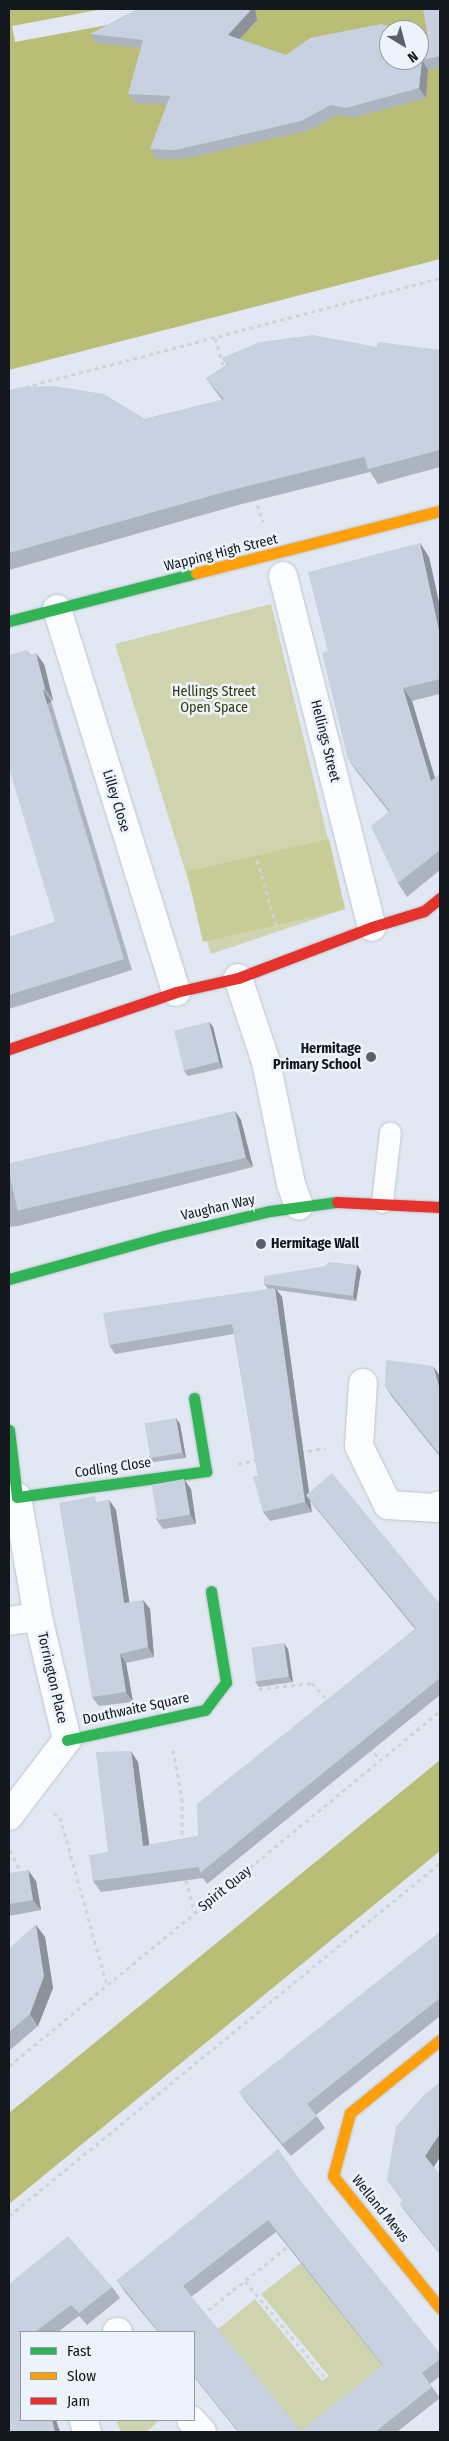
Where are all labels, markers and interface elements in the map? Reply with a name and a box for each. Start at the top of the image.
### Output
north arrow [379,20,429,70]
text: N [404,47,421,66]
street label: Wapping High Street [163,531,279,575]
park label: Hellings Street Open Space [172,684,256,716]
street label: Hellings Street [307,698,343,784]
street label: Lilley Close [99,768,133,834]
place label: Hermitage Primary School [273,1041,361,1074]
marker: Hermitage Primary School [365,1051,377,1063]
street label: Vaughan Way [179,1191,257,1225]
place label: Hermitage Wall [271,1236,359,1252]
marker: Hermitage Wall [255,1238,267,1250]
street label: Codling Close [74,1454,152,1482]
street label: Torrington Place [33,1631,71,1725]
street label: Douthwaite Square [81,1689,191,1729]
street label: Spirit Quay [195,1863,255,1915]
street label: Welland Mews [348,2172,412,2246]
legend [20,2331,195,2421]
text: Fast [67,2342,91,2360]
text: Slow [67,2367,96,2385]
text: Jam [67,2392,90,2410]

